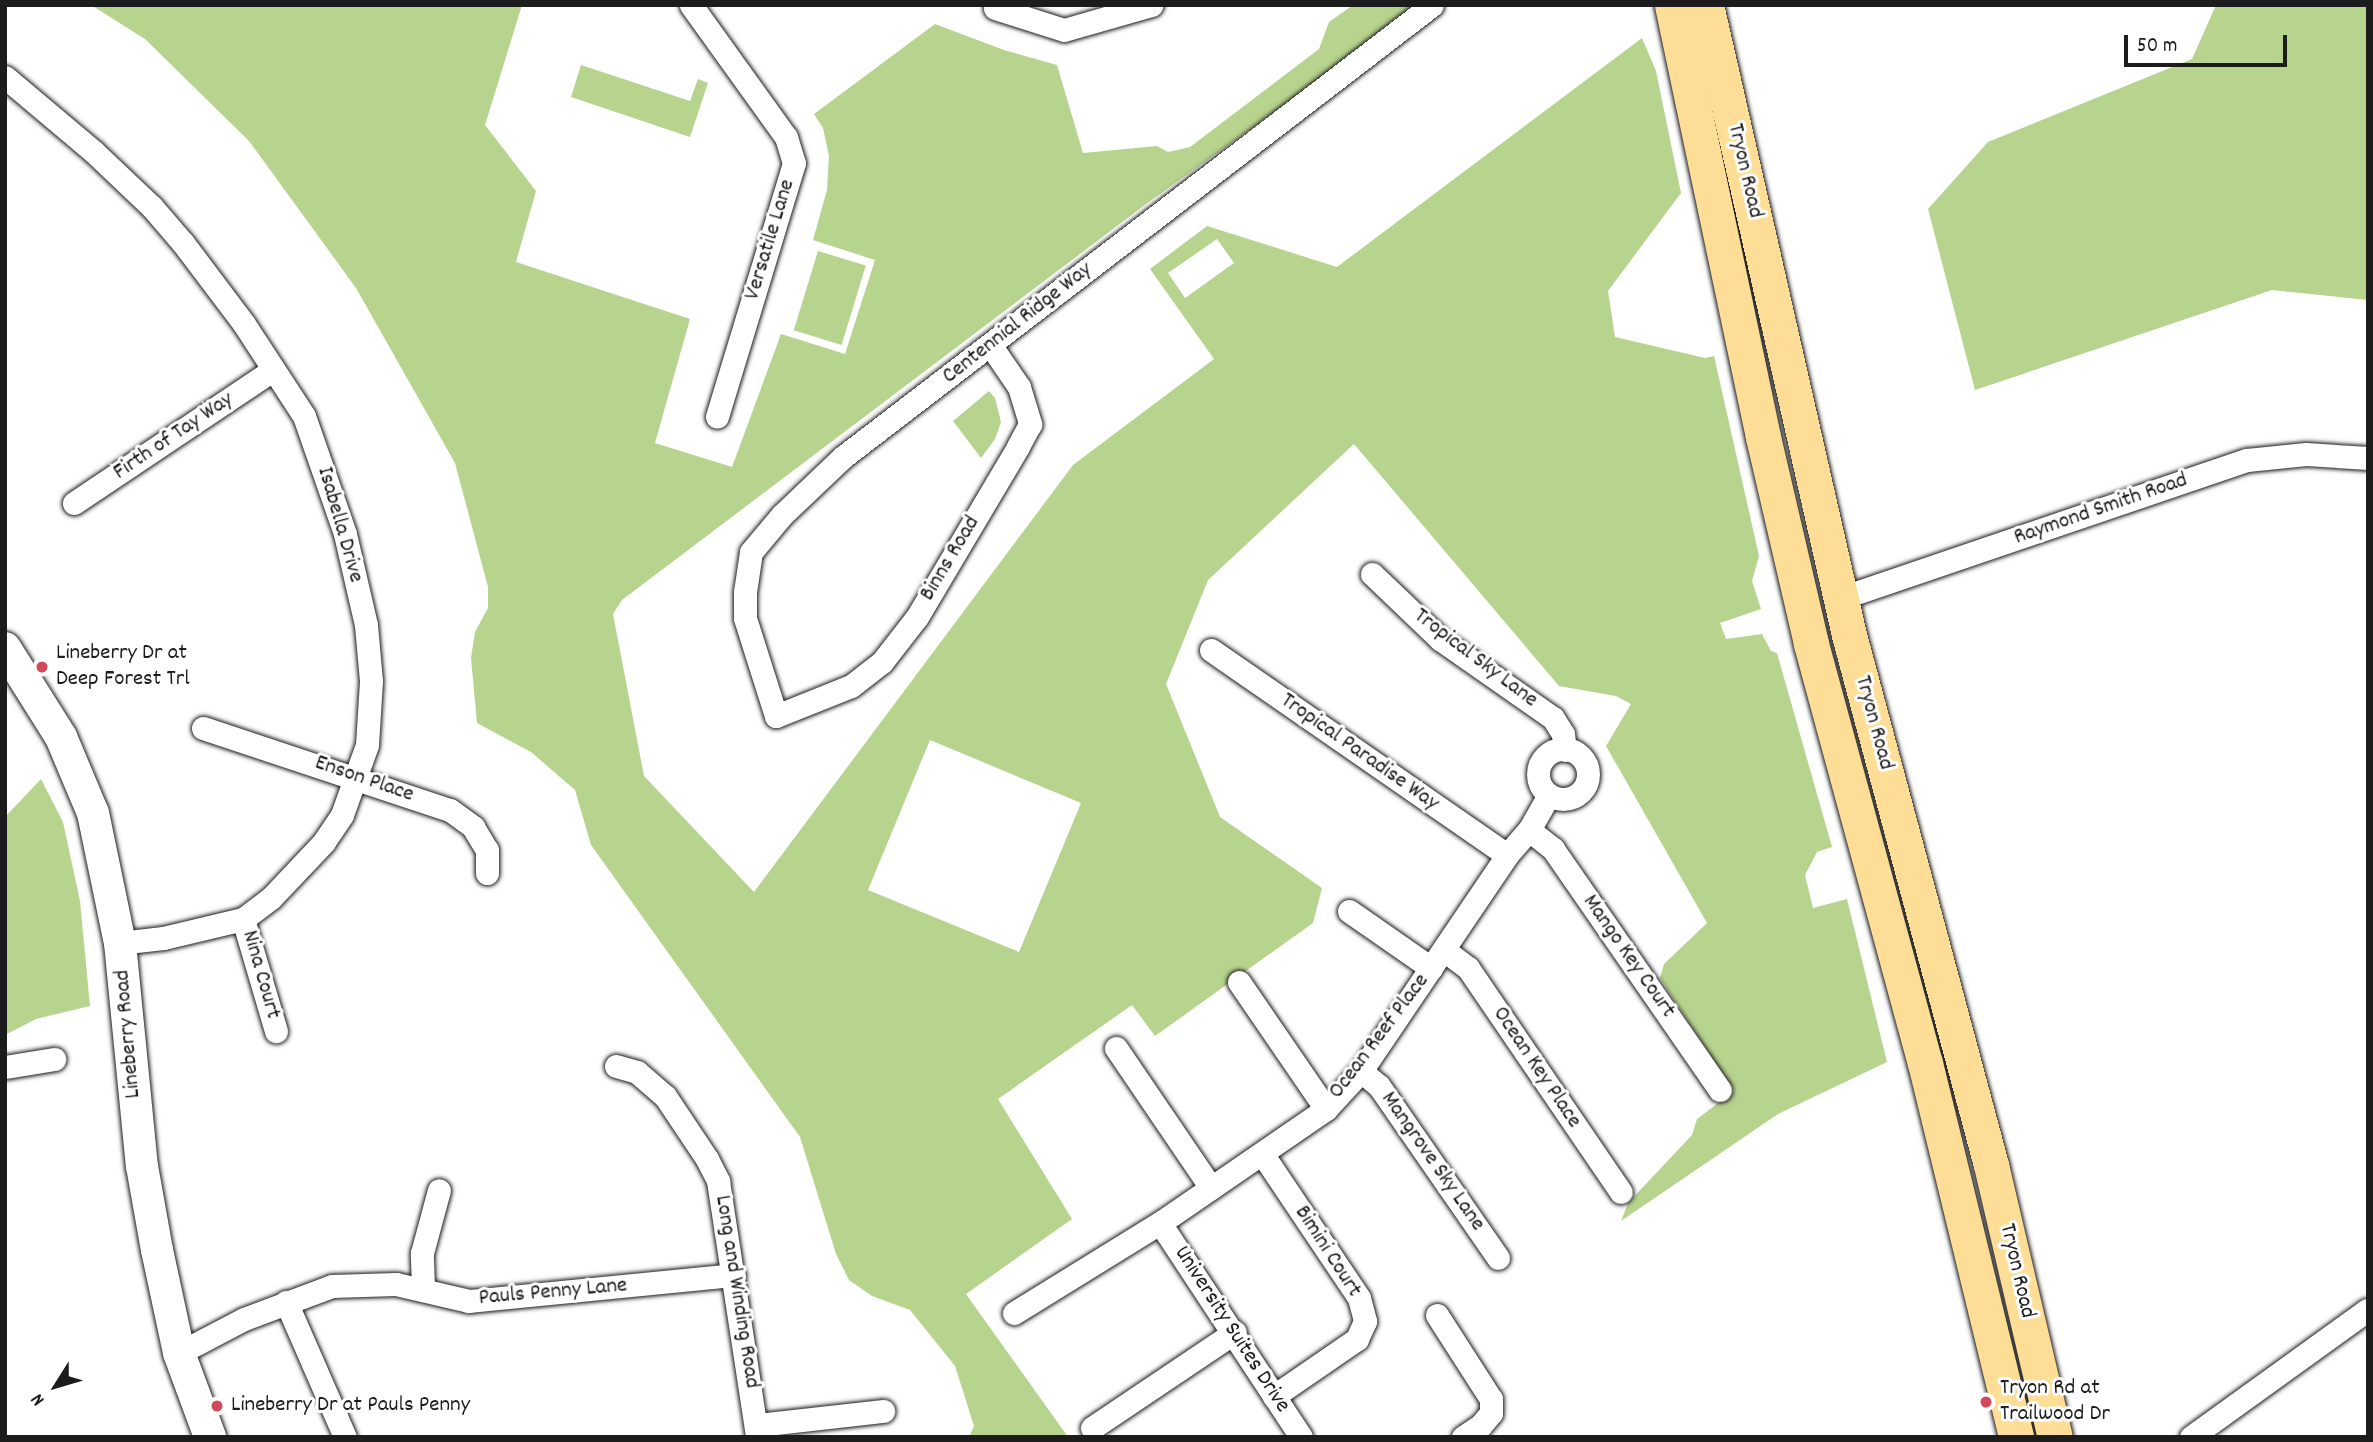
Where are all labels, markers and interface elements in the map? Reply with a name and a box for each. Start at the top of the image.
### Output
scale bar [2128,21,2291,65]
text: 50 m [2137,32,2177,62]
street label: Tryon Road [1720,121,1768,221]
street label: Versatile Lane [740,176,802,304]
street label: Centennial Ridge Way [938,257,1098,391]
street label: Firth of Tay Way [109,387,239,487]
street label: Isabella Drive [309,464,369,586]
street label: Raymond Smith Road [2011,467,2191,553]
street label: Binns Road [915,511,987,607]
street label: Tropical Sky Lane [1407,603,1543,715]
place label: Lineberry Dr at Deep Forest Trl [56,640,190,694]
marker: Lineberry Dr at Deep Forest Trl [34,659,50,675]
street label: Tryon Road [1847,673,1899,773]
street label: Tropical Paradise Way [1274,688,1444,818]
street label: Enson Place [311,750,417,810]
street label: Mango Key Court [1575,890,1681,1024]
street label: Nina Court [234,928,286,1022]
street label: Lineberry Road [110,968,148,1100]
street label: Ocean Reef Place [1324,969,1436,1105]
street label: Ocean Key Place [1485,1002,1587,1134]
street label: Mangrove Sky Lane [1374,1087,1490,1237]
street label: Long and Winding Road [707,1193,765,1391]
street label: Bimini Court [1287,1201,1367,1303]
street label: Tryon Road [1992,1221,2040,1321]
street label: University Suites Drive [1167,1241,1295,1419]
street label: Pauls Penny Lane [478,1273,628,1313]
north arrow [21,1351,91,1421]
place label: Tryon Rd at Trailwood Dr [2000,1375,2110,1429]
text: N [25,1387,52,1411]
place label: Lineberry Dr at Pauls Penny [231,1392,470,1420]
marker: Tryon Rd at Trailwood Dr [1978,1394,1994,1410]
marker: Lineberry Dr at Pauls Penny [209,1398,225,1414]

